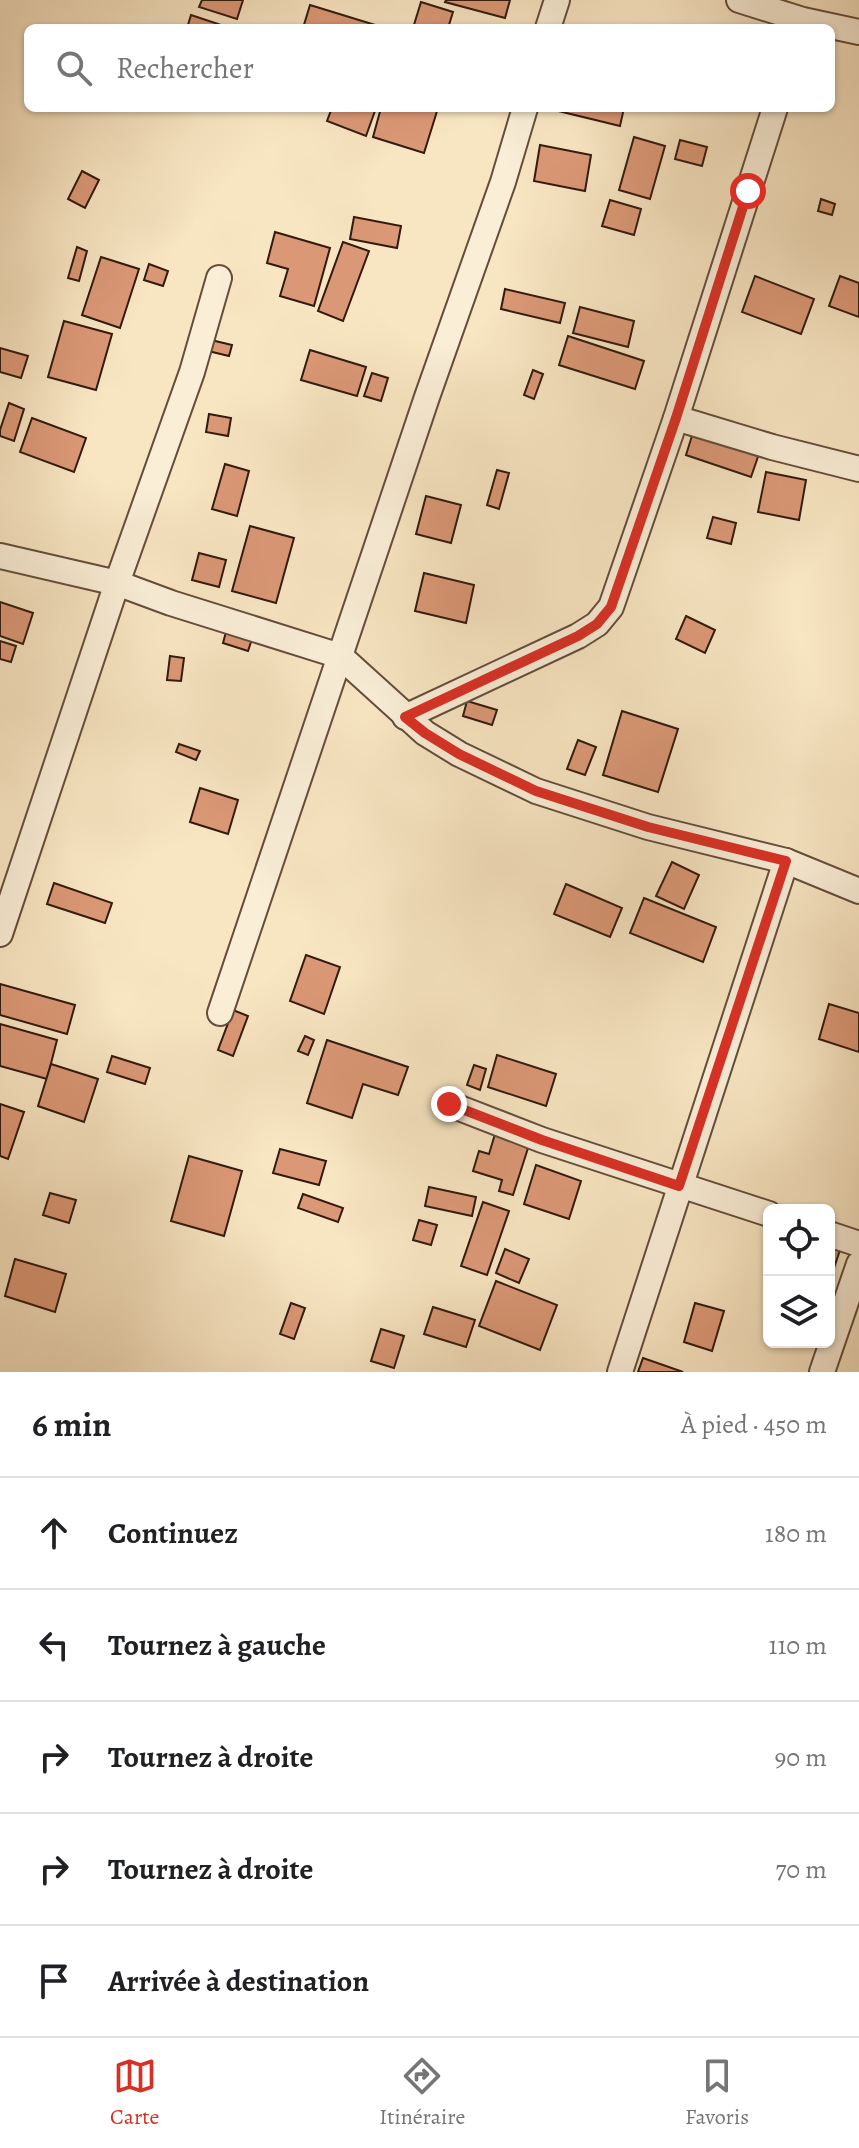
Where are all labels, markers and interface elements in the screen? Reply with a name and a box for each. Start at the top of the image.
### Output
search box [24,24,835,112]
icon: search [52,46,96,90]
text: Rechercher [116,48,254,88]
route start [730,173,766,209]
route end [431,1086,467,1122]
map controls [763,1204,835,1348]
button: locate [763,1204,835,1276]
button: layers [763,1276,835,1348]
text: 6 min [32,1401,111,1448]
text: À pied · 450 m [681,1407,827,1442]
icon: ahead [32,1511,76,1555]
text: Continuez [108,1513,238,1553]
text: 180 m [765,1516,827,1551]
icon: left [32,1623,76,1667]
text: Tournez à gauche [108,1625,326,1665]
text: 110 m [769,1628,827,1663]
icon: right [32,1735,76,1779]
text: Tournez à droite [108,1737,313,1777]
text: 90 m [775,1740,827,1775]
icon: right [32,1847,76,1891]
text: Tournez à droite [108,1849,313,1889]
text: 70 m [775,1852,827,1887]
icon: arrive [32,1959,76,2003]
text: Arrivée à destination [108,1961,369,2001]
tab: Carte [110,2054,159,2132]
tab: Itinéraire [379,2054,465,2132]
tab: Favoris [685,2054,749,2132]

